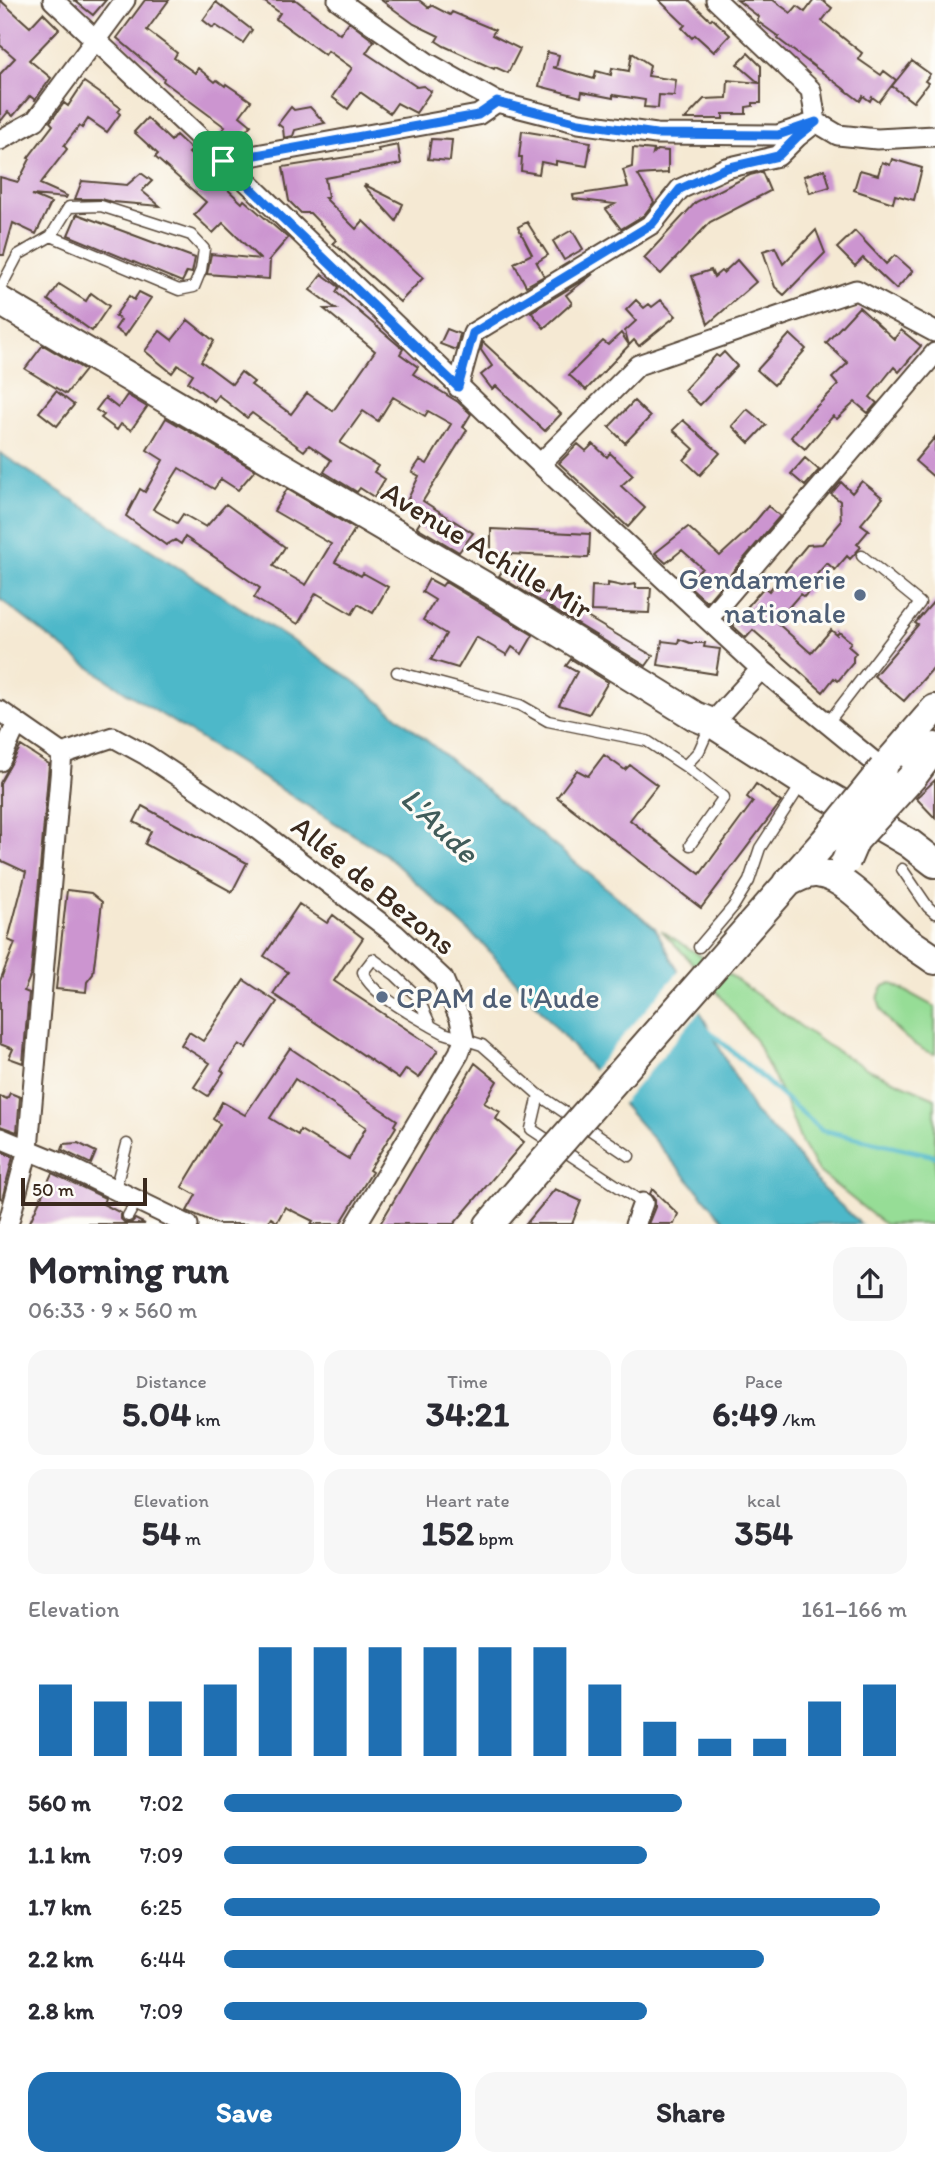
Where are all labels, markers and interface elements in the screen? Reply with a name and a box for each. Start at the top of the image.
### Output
pin [193,131,253,191]
icon: arrive [204,142,242,180]
street label: Avenue Achille Mir [375,473,599,627]
place label: Gendarmerie nationale [678,560,846,631]
marker: Gendarmerie nationale [852,587,868,603]
water label: L'Aude [393,779,488,872]
street label: Allée de Bezons [284,807,464,963]
place label: CPAM de l'Aude [396,979,600,1016]
marker: CPAM de l'Aude [374,989,390,1005]
scale bar [21,1176,147,1207]
text: 50 m [32,1178,74,1201]
text: Morning run [28,1247,229,1293]
button: share [833,1247,907,1321]
text: 06:33 · 9 × 560 m [28,1296,197,1324]
text: Distance [136,1370,207,1393]
text: Time [447,1370,488,1393]
text: Pace [745,1370,783,1393]
text: 5.04 [122,1393,191,1435]
text: 34:21 [426,1393,509,1435]
text: 6:49 [712,1393,778,1435]
text: km [191,1408,221,1431]
text: /km [778,1408,816,1431]
text: Elevation [133,1489,209,1512]
text: Heart rate [425,1489,510,1512]
text: kcal [747,1489,781,1512]
text: 54 [141,1512,181,1554]
text: 152 [421,1512,474,1554]
text: 354 [735,1512,793,1554]
text: m [181,1527,201,1550]
text: bpm [474,1527,514,1550]
text: Elevation [28,1595,119,1623]
text: 161–166 m [801,1595,907,1623]
text: 560 m [28,1789,91,1817]
text: 7:02 [140,1789,183,1817]
text: 1.1 km [28,1841,91,1869]
text: 7:09 [140,1841,183,1869]
text: 1.7 km [28,1893,91,1921]
text: 6:25 [140,1893,182,1921]
text: 2.2 km [28,1945,93,1973]
text: 6:44 [140,1945,185,1973]
text: 2.8 km [28,1997,94,2025]
text: 7:09 [140,1997,183,2025]
button: Save [28,2072,461,2152]
button: Share [475,2072,907,2152]

